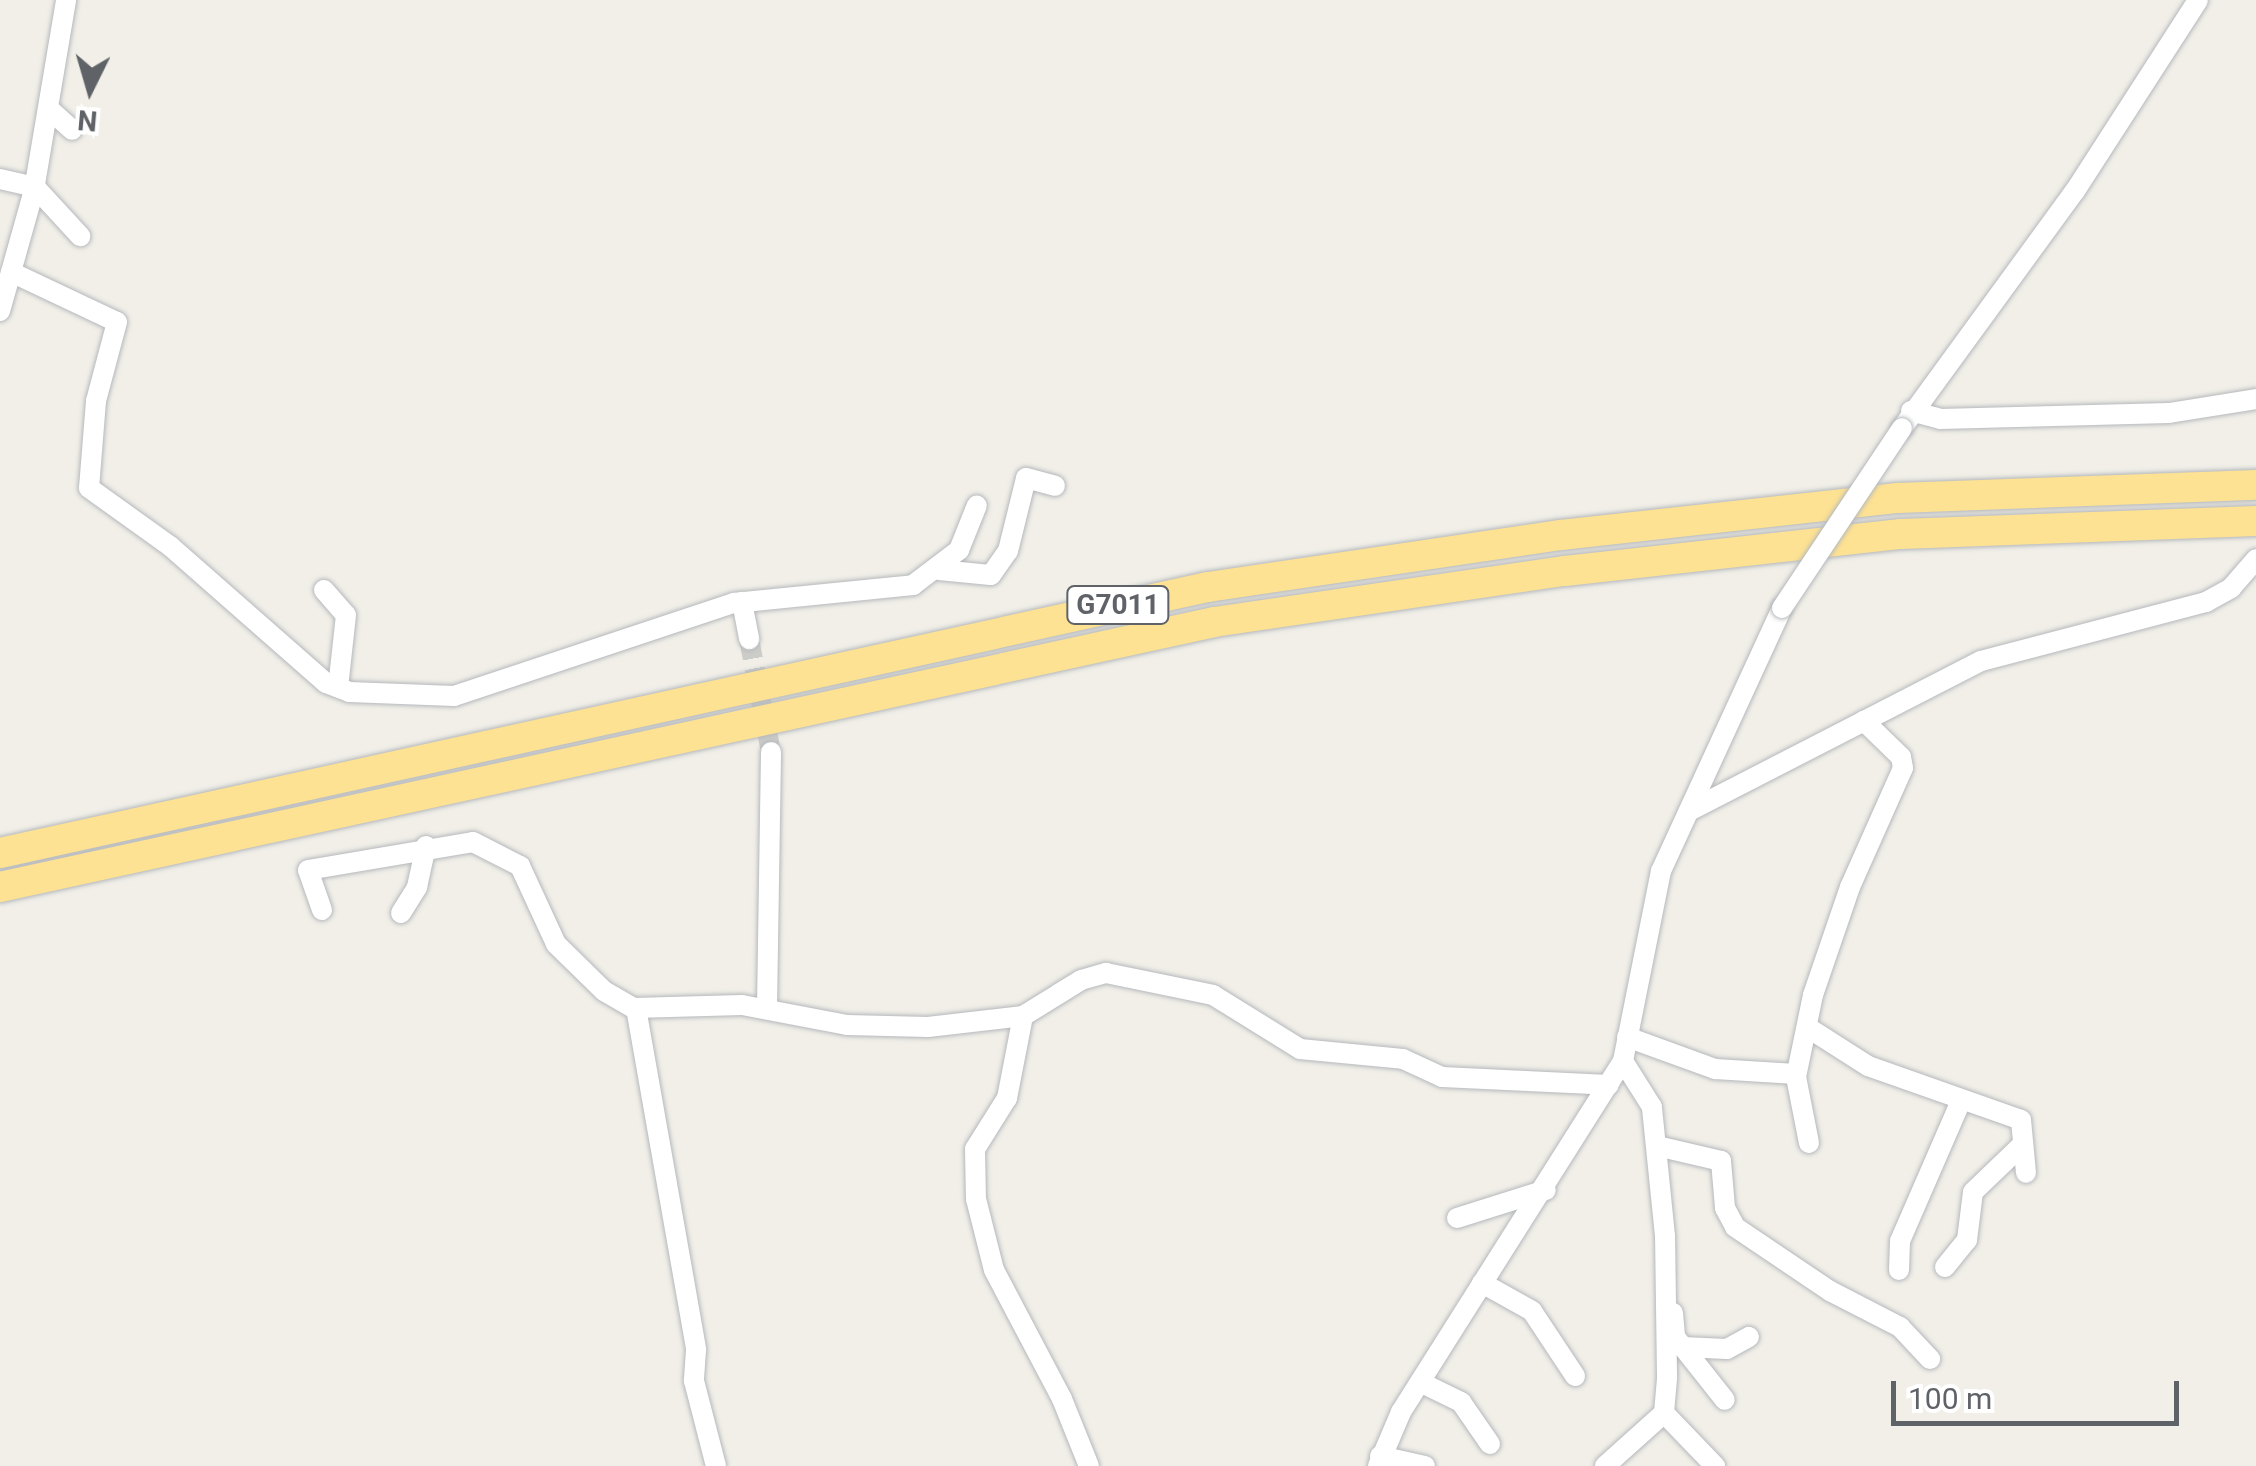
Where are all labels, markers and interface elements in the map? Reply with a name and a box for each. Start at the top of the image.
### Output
north arrow [40,40,140,140]
text: N [76,103,99,138]
road number: G7011 [1066,582,1170,628]
scale bar [1896,1361,2184,1423]
text: 100 m [1908,1381,1992,1416]

